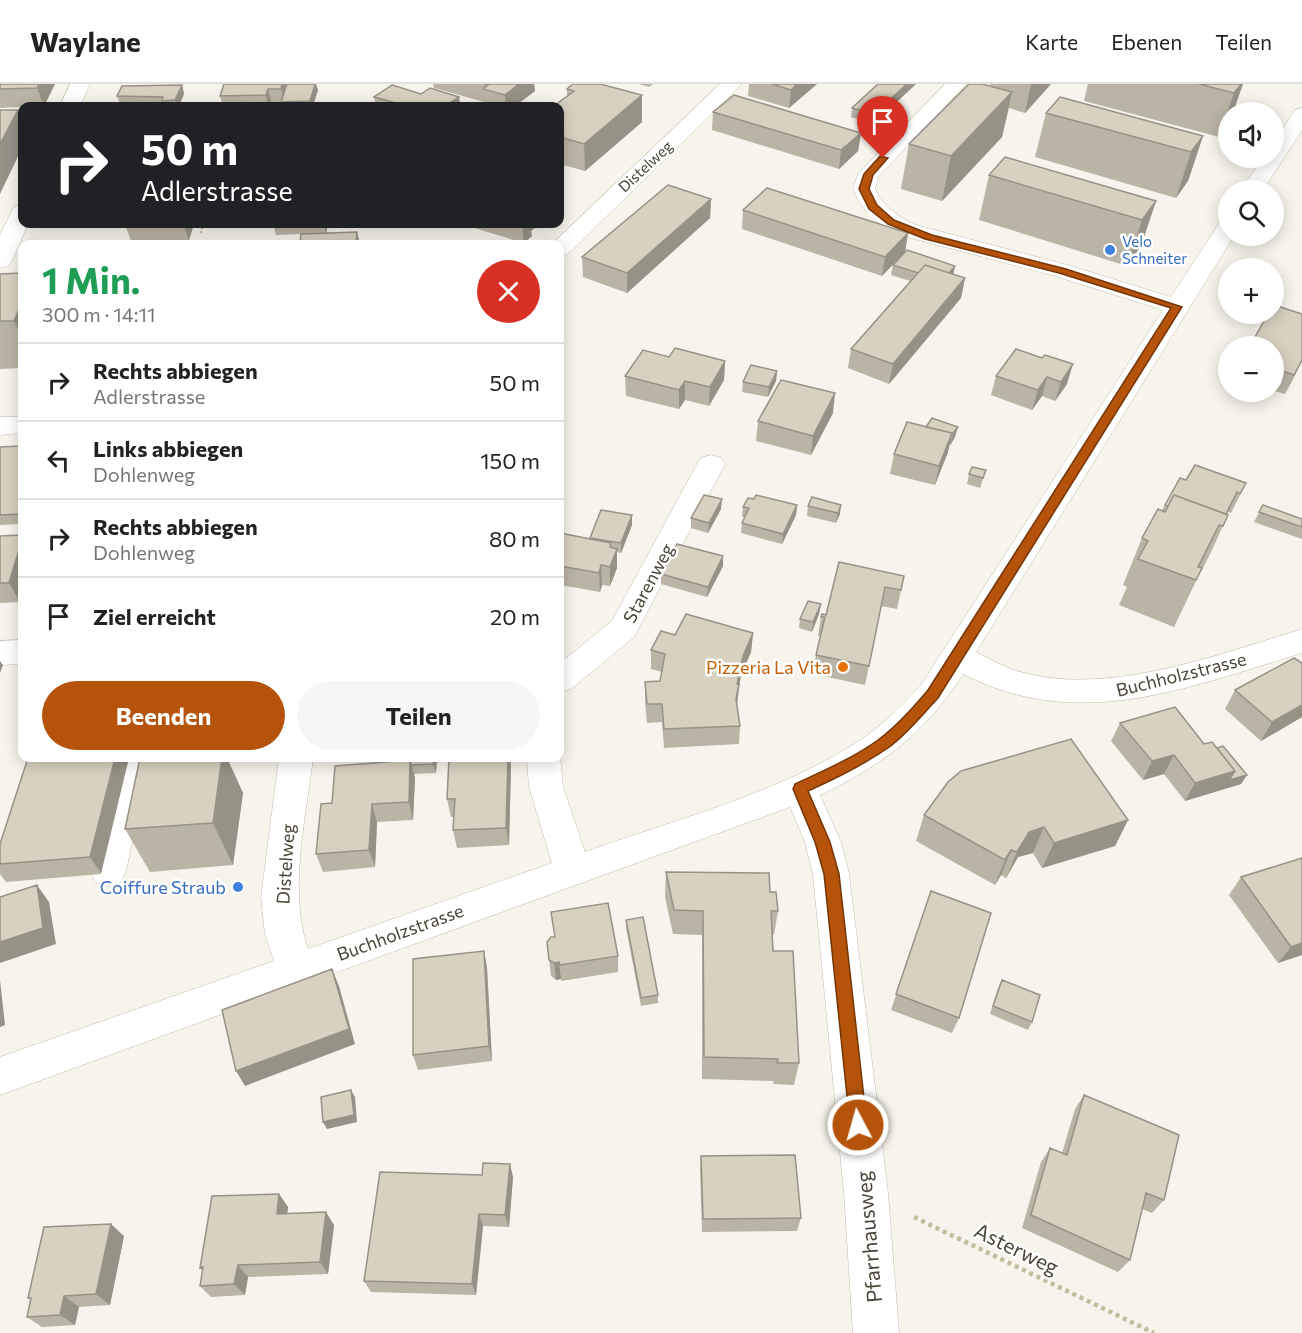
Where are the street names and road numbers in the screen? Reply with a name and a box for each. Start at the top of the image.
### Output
street label: Distelweg [614,136,676,196]
street label: Starenweg [618,539,678,627]
street label: Buchholzstrasse [1114,647,1248,701]
street label: Distelweg [271,823,299,905]
street label: Buchholzstrasse [334,899,466,965]
street label: Pfarrhausweg [850,1170,886,1304]
street label: Asterweg [971,1217,1063,1279]

